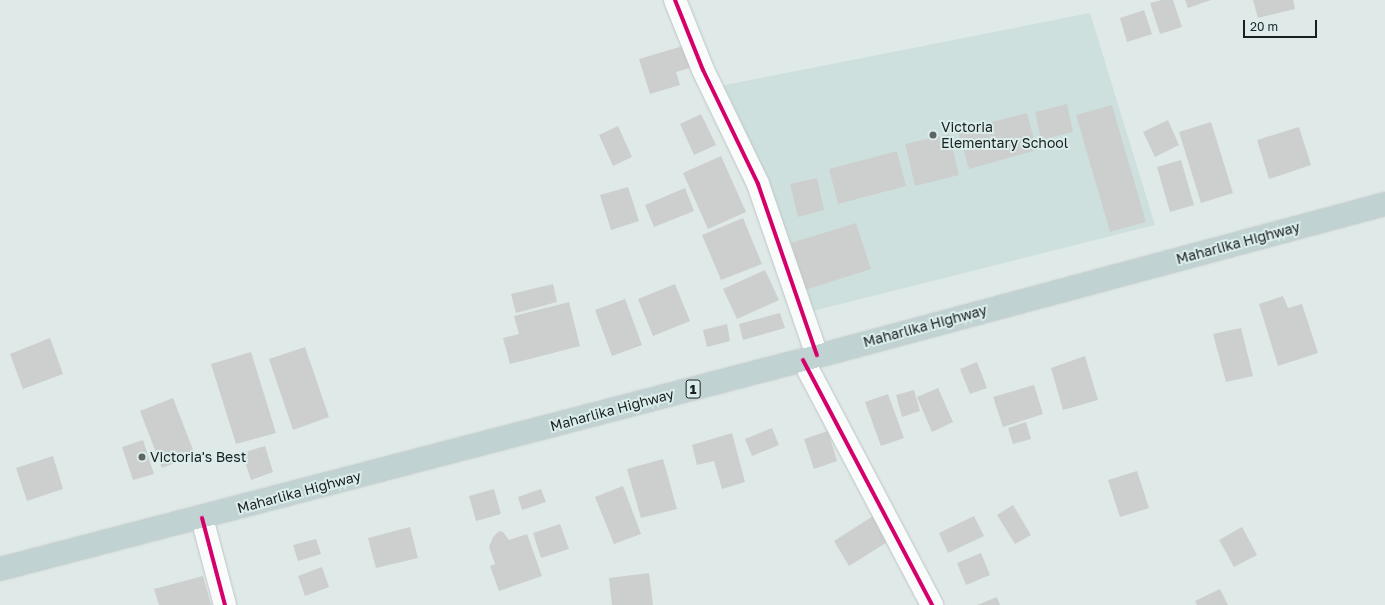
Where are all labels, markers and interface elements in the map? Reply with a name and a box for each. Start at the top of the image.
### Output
scale bar [1245,12,1319,38]
text: 20 m [1250,19,1278,34]
place label: Victoria Elementary School [941,119,1068,152]
marker: Victoria Elementary School [928,130,938,140]
street label: Maharlika Highway [1174,218,1302,268]
street label: Maharlika Highway [861,301,989,351]
road number: 1 [685,378,701,400]
street label: Maharlika Highway [548,385,676,435]
place label: Victoria's Best [150,449,246,465]
marker: Victoria's Best [137,452,147,462]
street label: Maharlika Highway [235,467,363,517]

